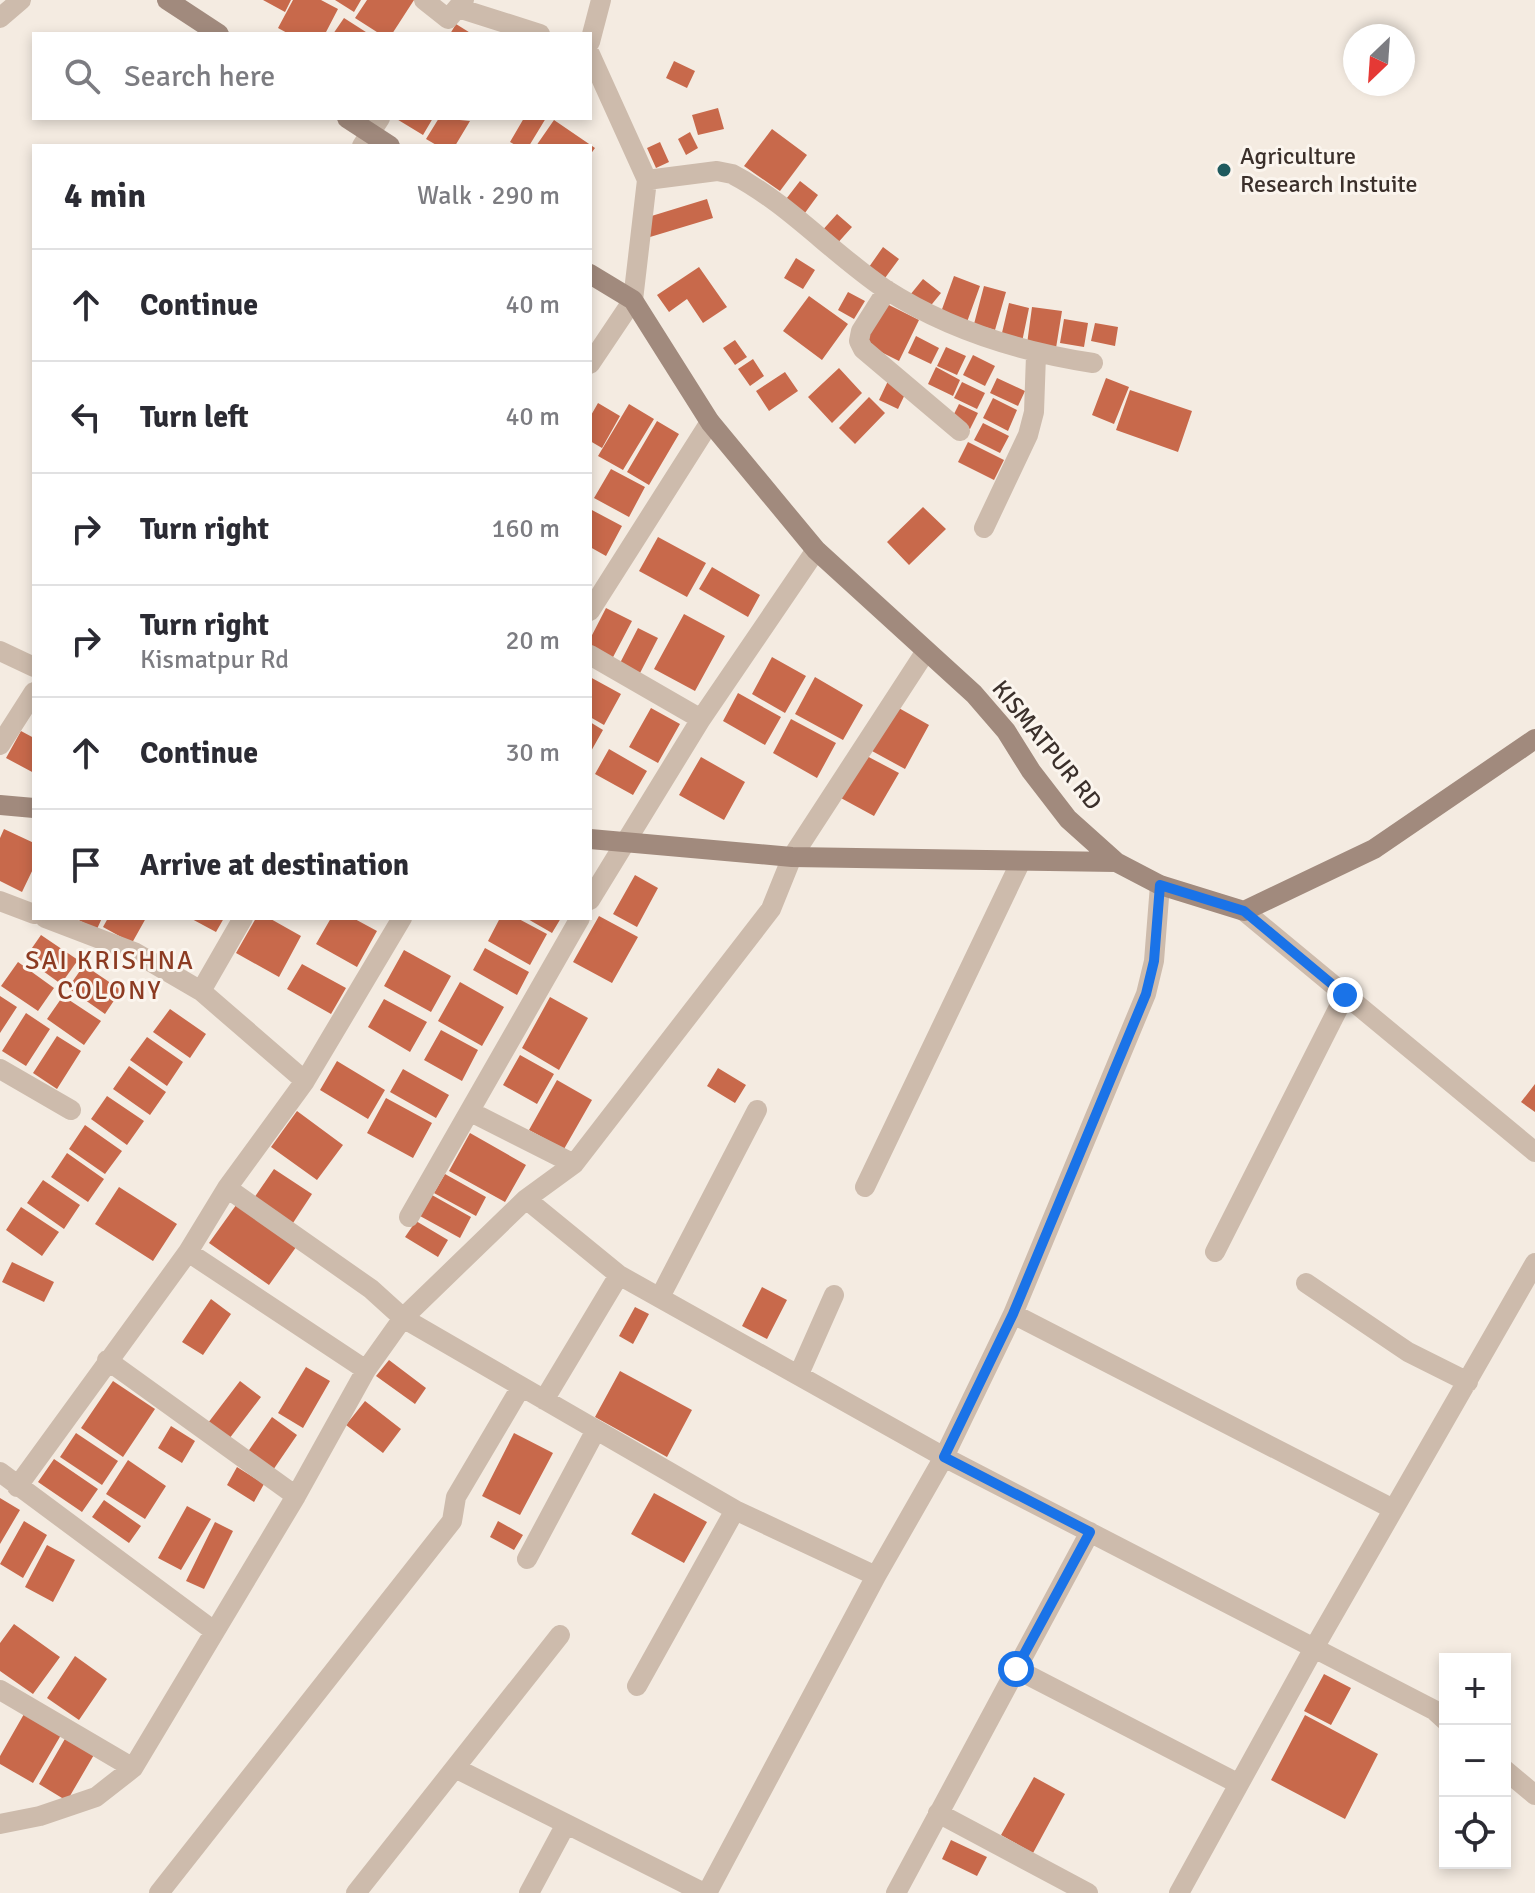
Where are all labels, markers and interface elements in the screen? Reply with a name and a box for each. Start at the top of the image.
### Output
north arrow [1343,24,1415,96]
search box [32,32,592,120]
icon: search [60,54,104,98]
text: Search here [124,58,275,95]
place label: Agriculture Research Instuite [1240,141,1417,199]
marker: Agriculture Research Instuite [1215,161,1233,179]
text: 4 min [64,175,146,217]
text: Walk · 290 m [417,180,560,212]
icon: ahead [64,283,108,327]
text: Continue [140,287,258,324]
text: 40 m [505,289,560,321]
icon: left [64,395,108,439]
text: Turn left [140,399,249,436]
text: 40 m [505,401,560,433]
icon: right [64,507,108,551]
text: Turn right [140,511,269,548]
text: 160 m [491,513,560,545]
text: Turn right [140,607,269,644]
icon: right [64,619,108,663]
text: 20 m [505,625,560,657]
text: Kismatpur Rd [140,644,289,676]
street label: KISMATPUR RD [986,674,1108,816]
icon: ahead [64,731,108,775]
text: Continue [140,735,258,772]
text: 30 m [505,737,560,769]
icon: arrive [64,843,108,887]
text: Arrive at destination [140,847,409,884]
district label: SAI KRISHNA COLONY [25,945,195,1007]
route end [1327,977,1363,1013]
route start [998,1651,1034,1687]
map controls [1439,1653,1511,1869]
button: + [1439,1653,1511,1725]
button: − [1439,1725,1511,1797]
button: locate [1439,1797,1511,1869]

